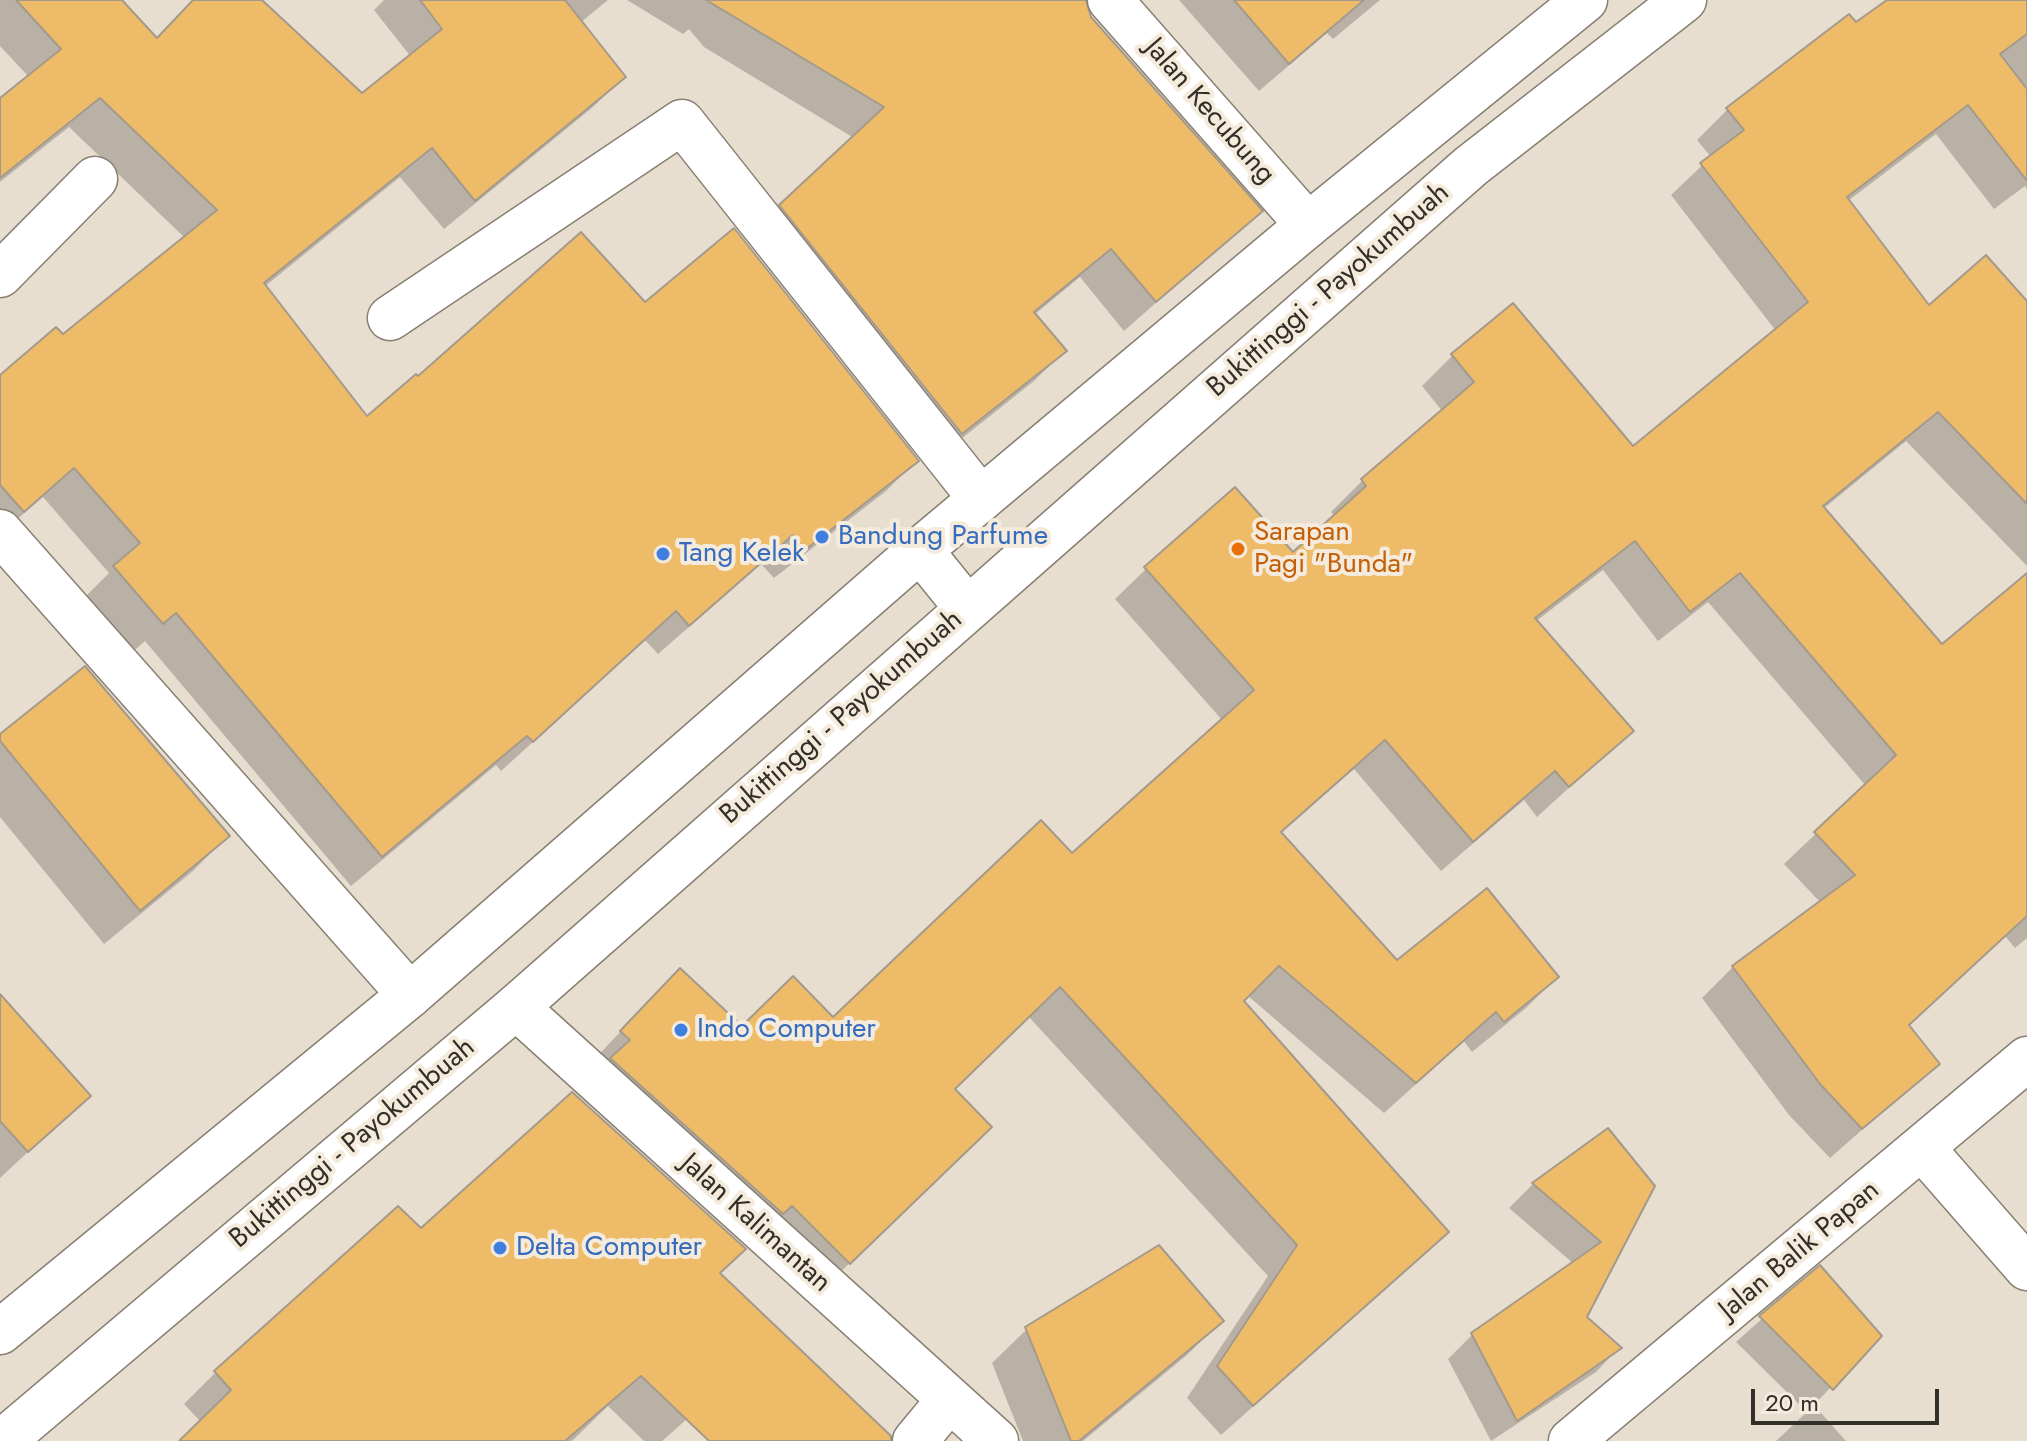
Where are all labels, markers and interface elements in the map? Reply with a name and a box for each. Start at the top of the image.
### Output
street label: Jalan Kecubung [1137,32,1281,192]
street label: Bukittinggi - Payokumbuah [1201,177,1457,405]
place label: Sarapan Pagi "Bunda" [1254,516,1413,582]
place label: Bandung Parfume [838,520,1048,554]
marker: Bandung Parfume [813,528,831,546]
place label: Tang Kelek [679,537,804,571]
marker: Sarapan Pagi "Bunda" [1229,540,1247,558]
marker: Tang Kelek [654,545,672,563]
street label: Bukittinggi - Payokumbuah [714,604,970,832]
place label: Indo Computer [697,1013,876,1047]
marker: Indo Computer [672,1021,690,1039]
street label: Bukittinggi - Payokumbuah [224,1032,482,1256]
street label: Jalan Kalimantan [673,1148,837,1300]
street label: Jalan Balik Papan [1713,1174,1887,1328]
place label: Delta Computer [516,1231,702,1265]
marker: Delta Computer [491,1239,509,1257]
scale bar [1755,1373,1943,1423]
text: 20 m [1765,1385,1819,1420]

